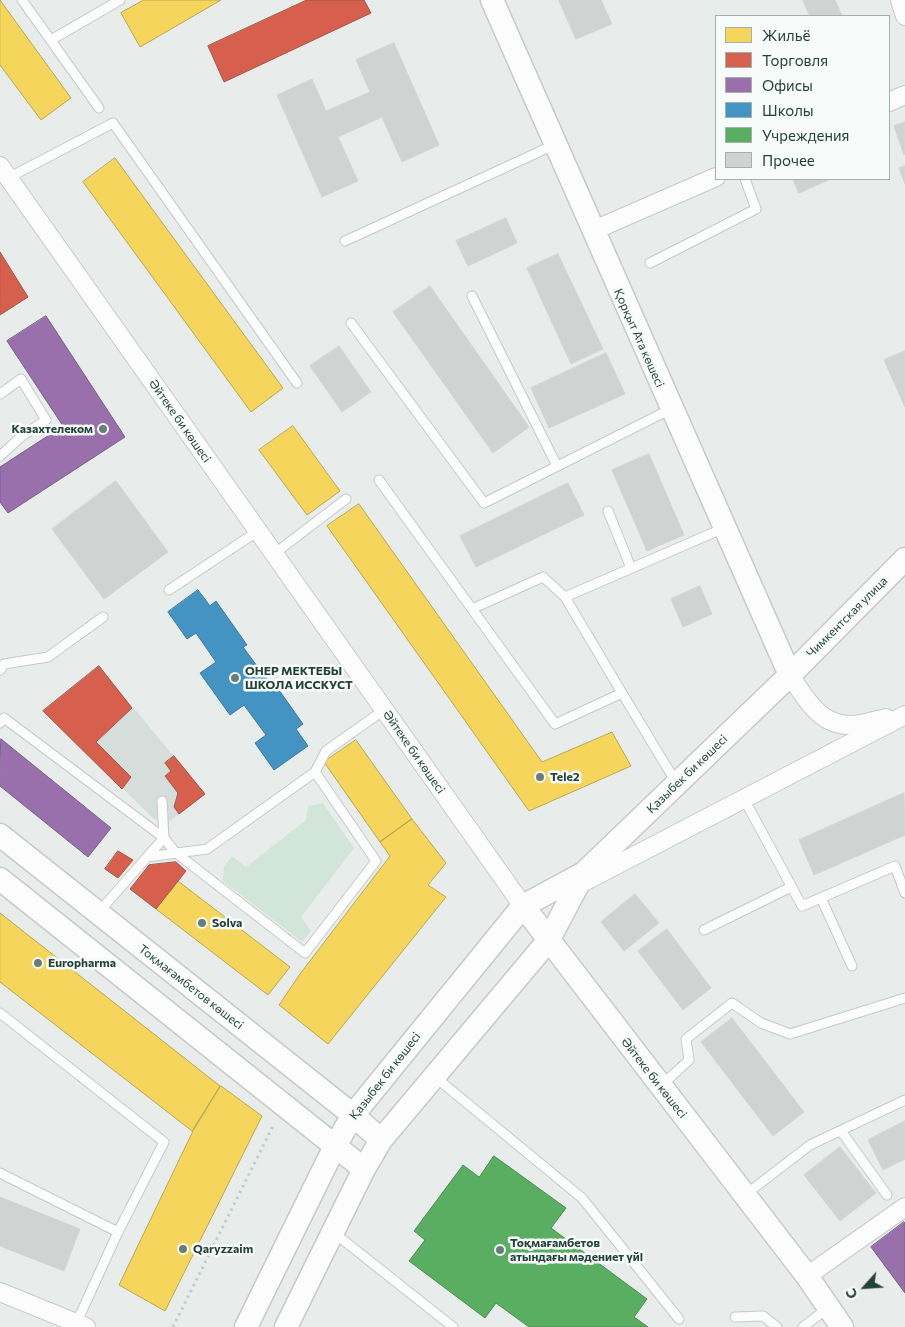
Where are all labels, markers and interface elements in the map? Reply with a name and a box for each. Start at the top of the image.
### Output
legend [715,15,890,180]
text: Жильё [762,26,810,44]
text: Торговля [762,51,828,69]
text: Офисы [762,76,813,94]
text: Школы [762,101,814,119]
text: Учреждения [762,126,849,144]
text: Прочее [762,151,815,169]
street label: Қорқыт Ата көшесі [611,286,667,390]
street label: Әйтеке би көшесі [146,377,214,465]
place label: Казахтелеком [11,422,93,436]
marker: Казахтелеком [97,423,109,435]
street label: Чимкентская улица [804,574,890,660]
place label: ОНЕР МЕКТЕБЫ ШКОЛА ИССКУСТ [245,664,353,692]
marker: ОНЕР МЕКТЕБЫ ШКОЛА ИССКУСТ [229,672,241,684]
street label: Әйтеке би көшесі [380,708,448,796]
street label: Қазыбек би көшесі [644,732,730,816]
place label: Tele2 [550,770,580,784]
marker: Tele2 [534,771,546,783]
place label: Solva [212,916,242,930]
marker: Solva [196,917,208,929]
street label: Тоқмағамбетов көшесі [136,942,246,1032]
place label: Europharma [48,956,116,970]
marker: Europharma [32,957,44,969]
street label: Қазыбек би көшесі [346,1030,424,1122]
street label: Әйтеке би көшесі [618,1035,690,1121]
place label: Тоқмағамбетов атындағы мәдениет үйі [510,1236,643,1264]
place label: Qaryzzaim [193,1242,253,1256]
marker: Qaryzzaim [177,1243,189,1255]
marker: Тоқмағамбетов атындағы мәдениет үйі [494,1244,506,1256]
north arrow [840,1262,890,1312]
text: С [841,1286,861,1302]

